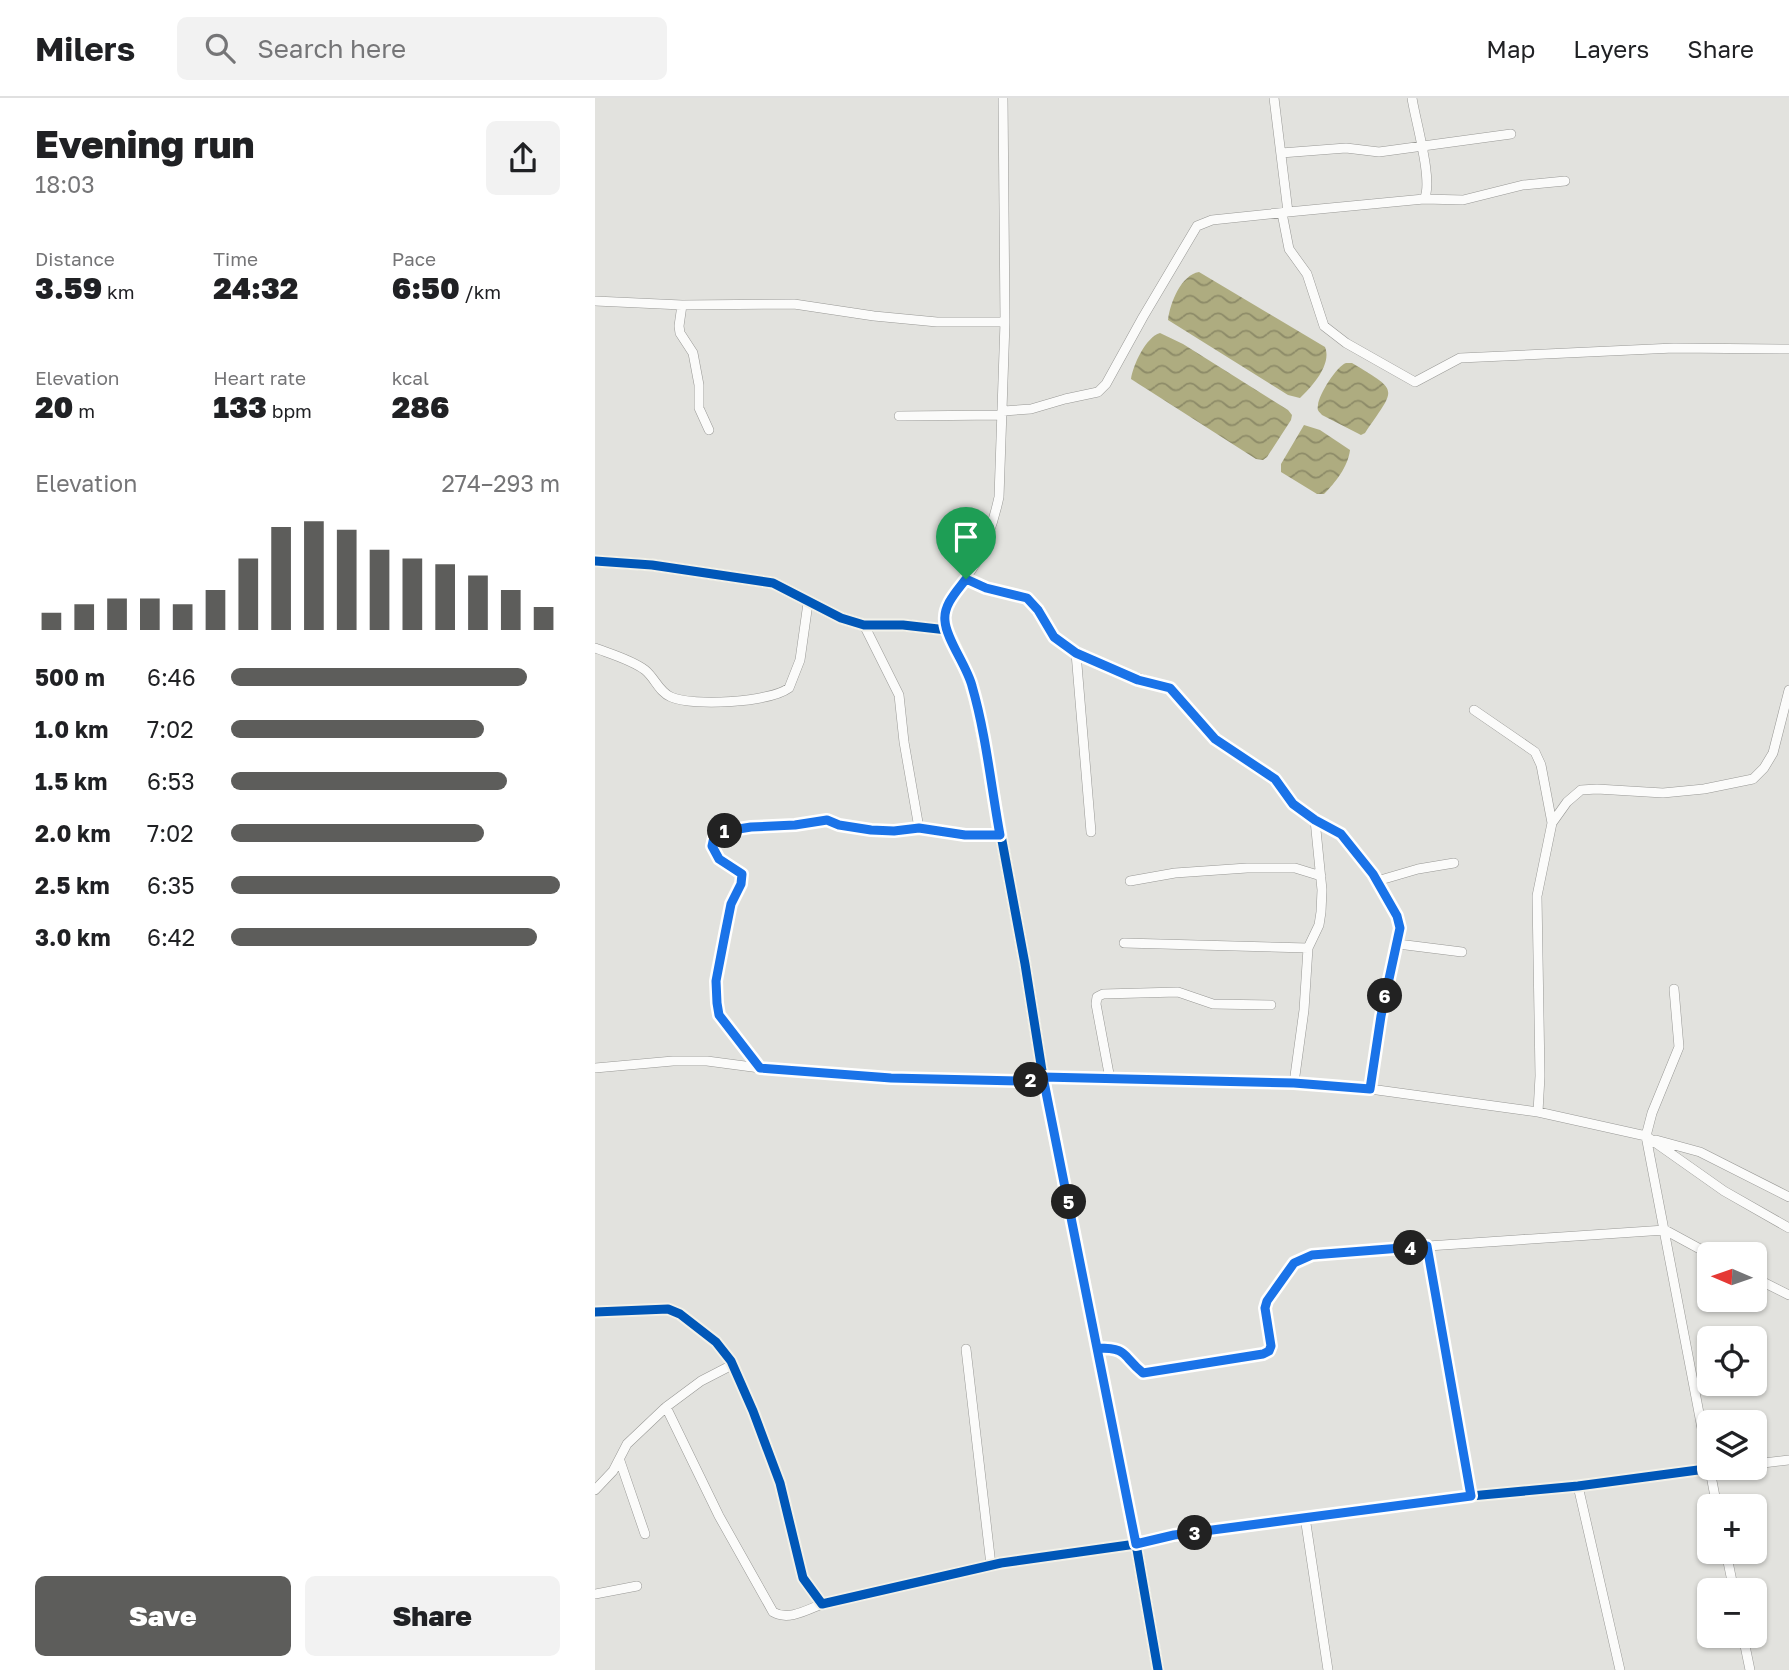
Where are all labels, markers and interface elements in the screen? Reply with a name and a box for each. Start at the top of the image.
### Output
search box [177,17,667,80]
text: Milers [35,29,135,68]
icon: search [201,29,239,67]
text: Search here [257,33,406,64]
text: Map [1486,34,1535,63]
text: Layers [1573,34,1649,63]
text: Share [1687,34,1754,63]
text: Evening run [35,121,254,166]
button: share [486,121,560,195]
text: 18:03 [35,170,95,198]
text: Distance [35,247,115,270]
text: Time [213,247,258,270]
text: Pace [392,247,436,270]
text: 3.59 [35,270,102,306]
text: 24:32 [213,270,298,306]
text: 6:50 [392,270,460,306]
text: km [102,280,135,303]
text: /km [460,280,501,303]
text: Elevation [35,366,120,389]
text: Heart rate [213,366,306,389]
text: kcal [392,366,429,389]
text: 20 [35,389,73,425]
text: 133 [213,389,267,425]
text: 286 [392,389,449,425]
text: m [73,399,95,422]
text: bpm [267,399,312,422]
text: Elevation [35,469,137,497]
text: 274–293 m [441,469,560,497]
pin [936,507,996,579]
icon: arrive [947,518,985,556]
text: 500 m [35,663,105,691]
text: 6:46 [147,663,196,691]
text: 1.0 km [35,715,108,743]
text: 7:02 [147,715,194,743]
text: 1.5 km [35,767,107,795]
text: 6:53 [147,767,195,795]
pin: 1 [708,814,743,848]
text: 2.0 km [35,819,111,847]
text: 7:02 [147,819,194,847]
text: 1 [720,819,729,842]
text: 2.5 km [35,871,110,899]
text: 6:35 [147,871,195,899]
text: 3.0 km [35,923,111,951]
text: 6:42 [147,923,195,951]
pin: 6 [1367,978,1403,1014]
text: 6 [1378,984,1391,1007]
pin: 2 [1013,1062,1048,1098]
text: 2 [1025,1068,1036,1091]
pin: 5 [1051,1184,1086,1220]
text: 5 [1063,1190,1074,1213]
pin: 4 [1393,1230,1429,1266]
text: 4 [1405,1236,1416,1259]
north arrow [1697,1242,1767,1312]
map controls [1697,1242,1767,1648]
button: locate [1697,1326,1767,1396]
button: layers [1697,1410,1767,1480]
button: + [1697,1494,1767,1564]
pin: 3 [1177,1516,1213,1550]
text: 3 [1189,1521,1200,1544]
button: Save [35,1576,291,1656]
button: Share [305,1576,560,1656]
button: − [1697,1578,1767,1648]

